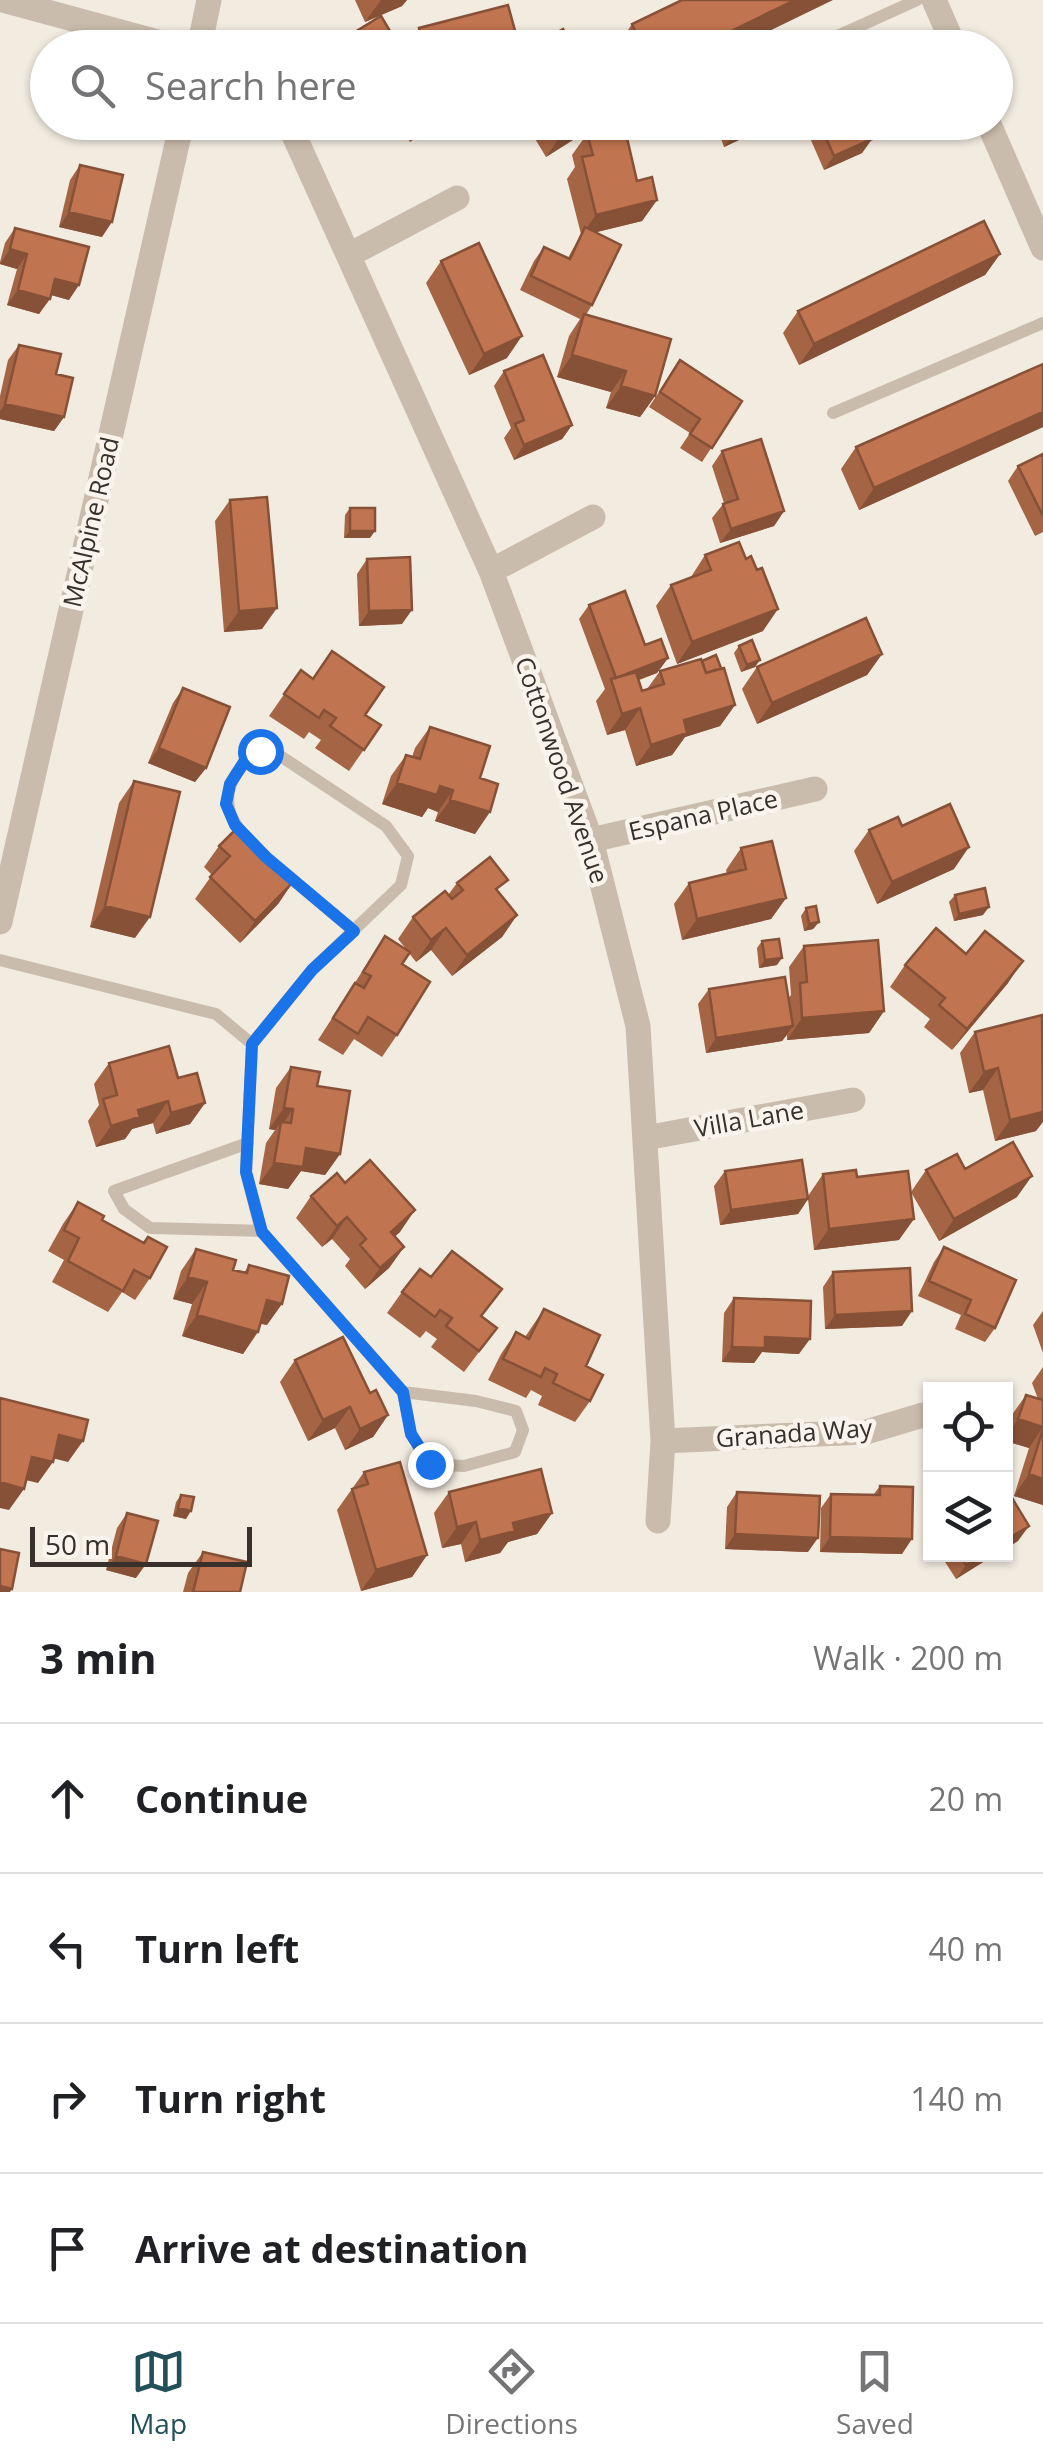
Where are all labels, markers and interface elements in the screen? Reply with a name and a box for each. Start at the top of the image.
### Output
search box [30,30,1013,140]
icon: search [65,58,120,113]
text: Search here [145,59,357,111]
street label: McAlpine Road [54,433,126,610]
street label: Cottonwood Avenue [508,652,618,887]
route start [238,729,284,775]
street label: Espana Place [625,780,781,848]
street label: Villa Lane [691,1092,806,1144]
map controls [923,1382,1013,1562]
button: locate [923,1382,1013,1472]
street label: Granada Way [715,1410,874,1454]
route end [408,1442,454,1488]
button: layers [923,1472,1013,1562]
scale bar [30,1522,252,1566]
text: 50 m [45,1525,110,1563]
text: 3 min [40,1629,157,1686]
text: Walk · 200 m [813,1636,1003,1679]
icon: ahead [40,1771,95,1826]
text: Continue [135,1772,308,1824]
text: 20 m [928,1777,1003,1820]
icon: left [40,1921,95,1976]
text: Turn left [135,1922,299,1974]
text: 40 m [928,1927,1003,1970]
icon: right [40,2071,95,2126]
text: Turn right [135,2072,326,2124]
text: 140 m [910,2077,1003,2120]
icon: arrive [40,2221,95,2276]
text: Arrive at destination [135,2222,529,2274]
tab: Map [129,2344,187,2442]
tab: Directions [445,2344,578,2442]
tab: Saved [836,2344,914,2442]

